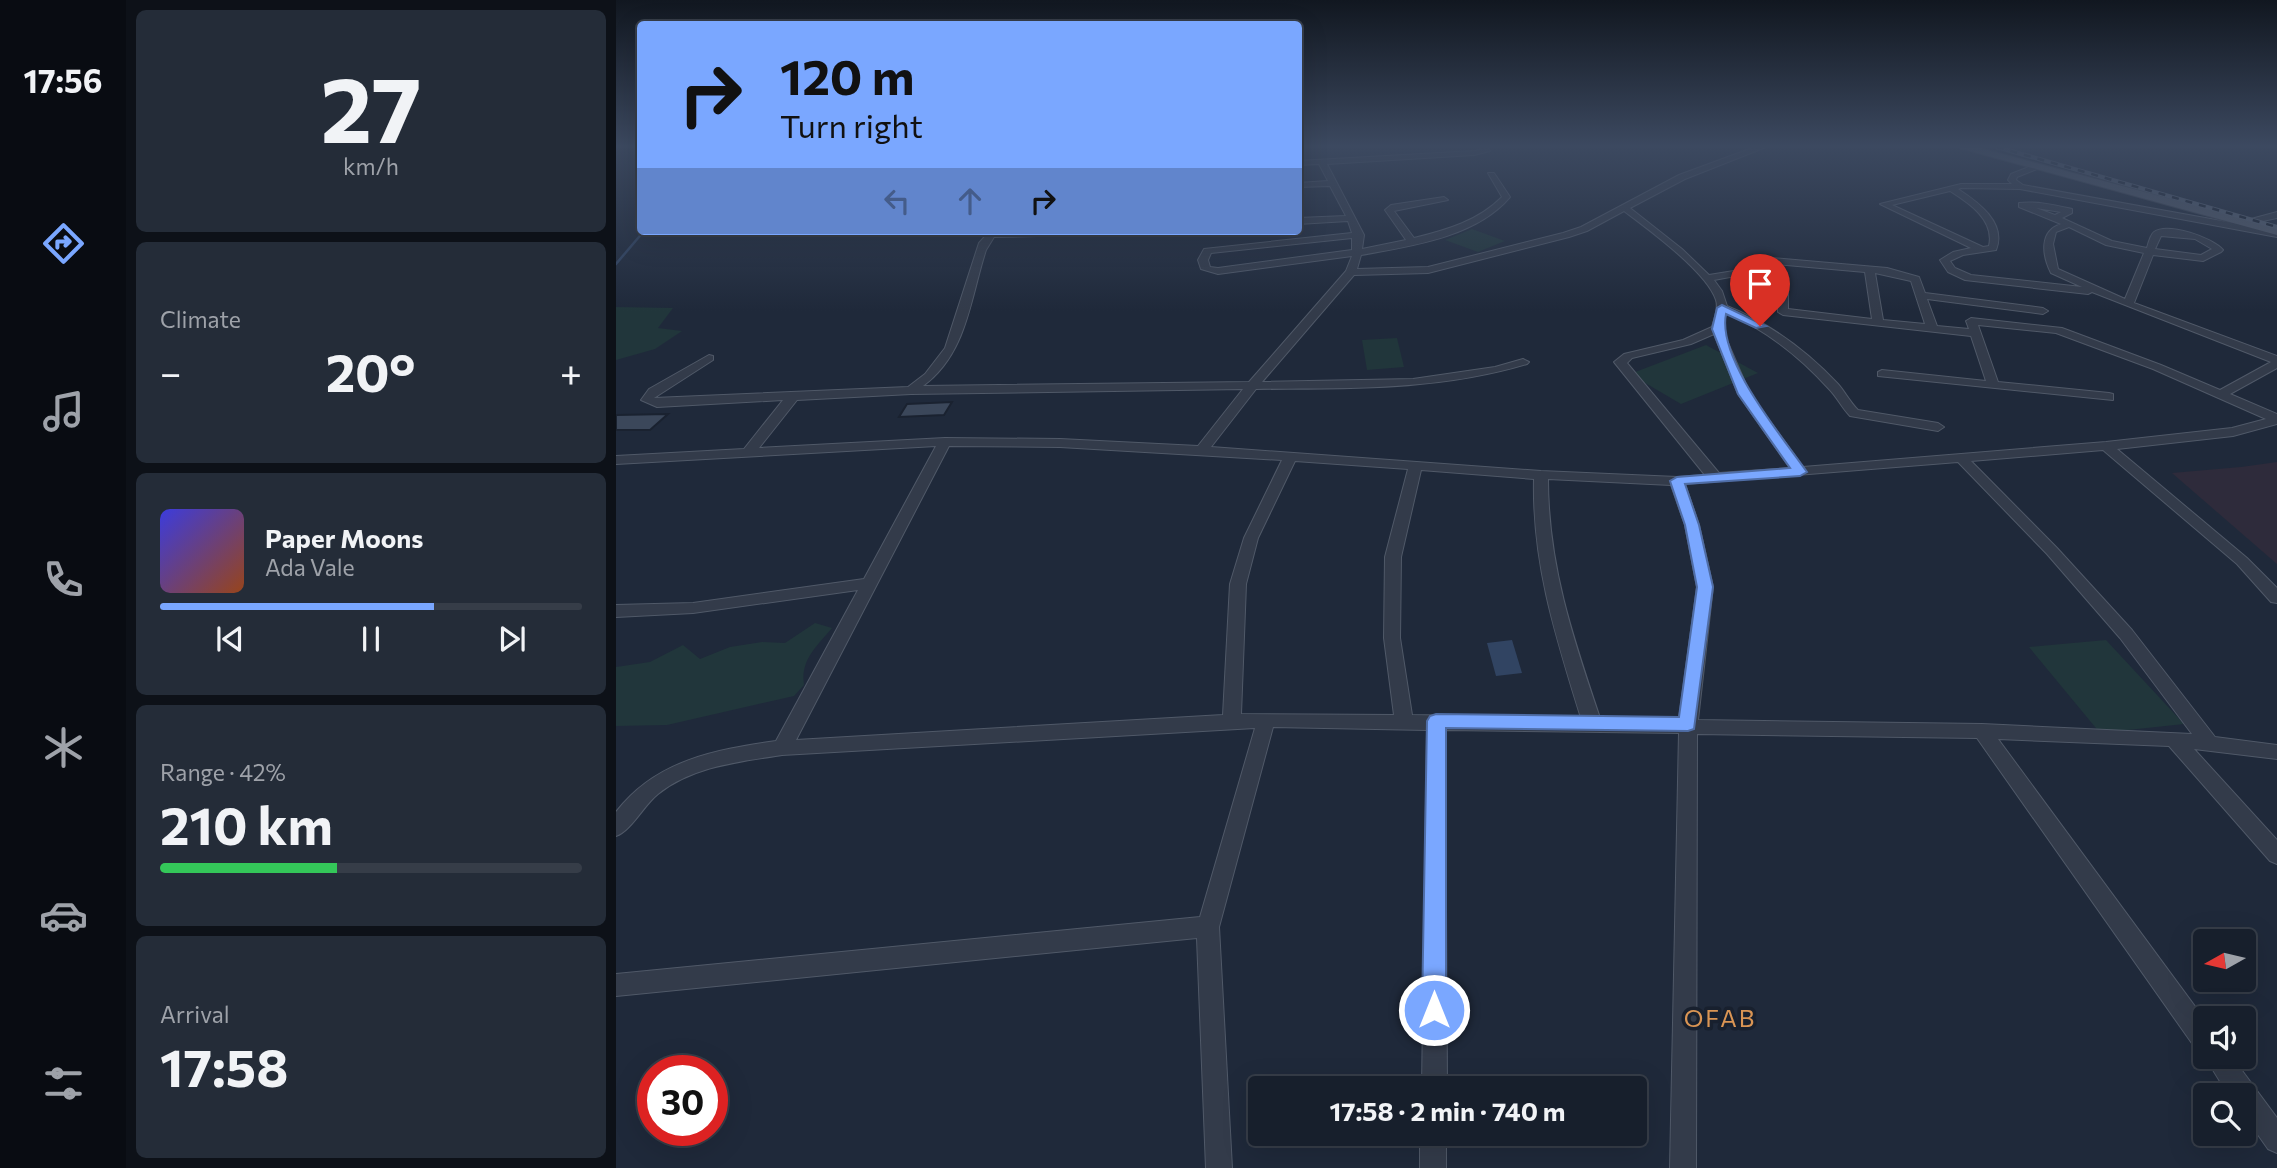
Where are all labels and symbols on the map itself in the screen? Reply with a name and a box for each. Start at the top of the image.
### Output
pin [1730,254,1790,326]
north arrow [2193,929,2256,992]
position arrow [1397,973,1471,1047]
district label: OFAB [1684,1003,1756,1032]
speed limit sign: 30 [637,1055,728,1146]

